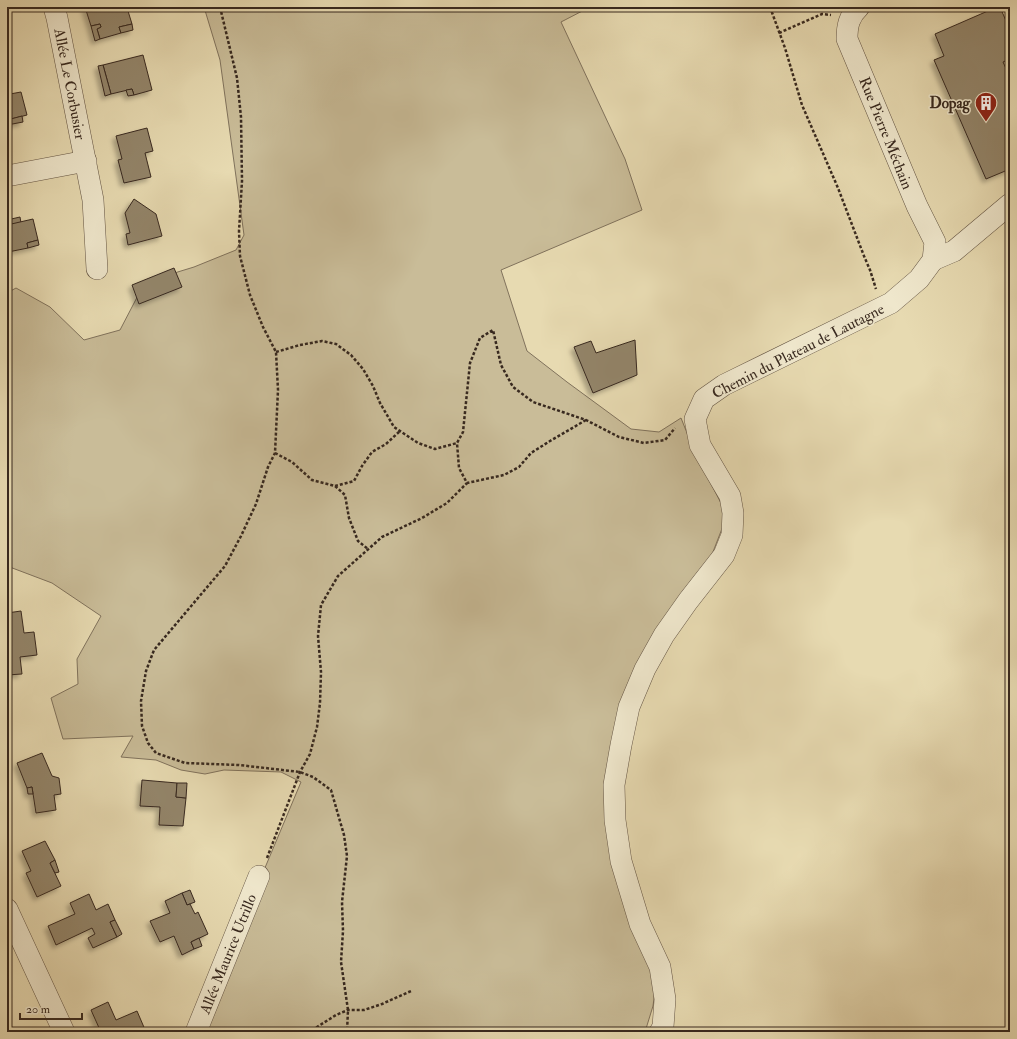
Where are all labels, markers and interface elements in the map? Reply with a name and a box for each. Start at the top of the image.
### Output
street label: Allée Le Corbusier [49,26,90,142]
street label: Rue Pierre Méchain [854,74,917,192]
building icon: Dopag [973,90,999,123]
place label: Dopag [929,94,971,114]
street label: Chemin du Plateau de Lautagne [709,300,888,403]
street label: Allée Maurice Utrillo [195,891,261,1018]
scale bar [20,995,82,1021]
text: 20 m [26,1002,51,1017]

